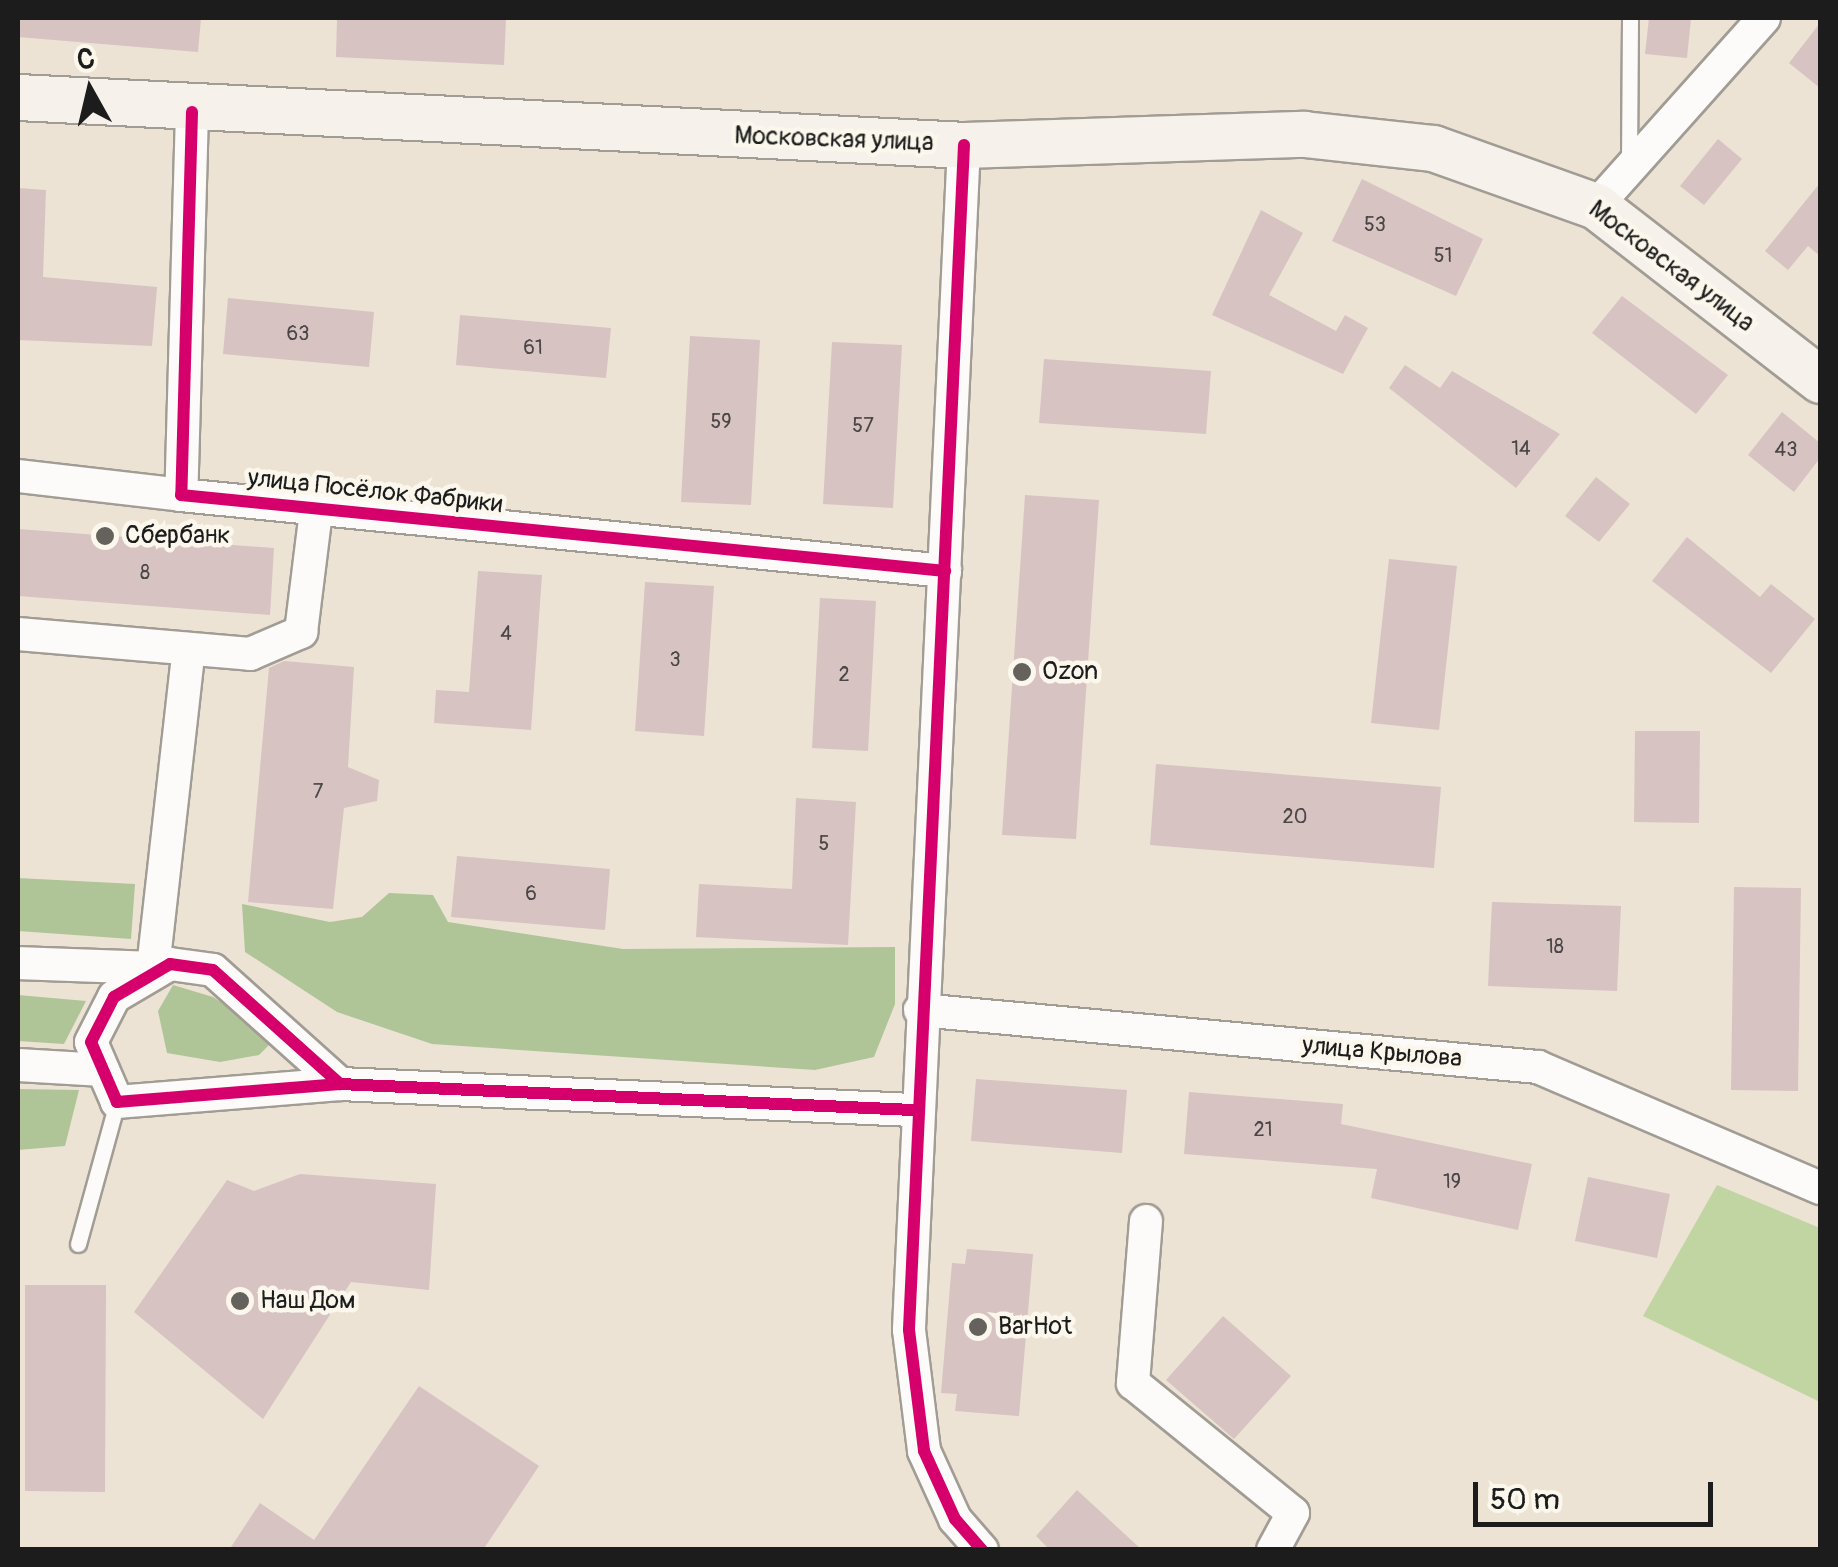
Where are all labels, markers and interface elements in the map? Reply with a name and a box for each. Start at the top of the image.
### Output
north arrow [40,40,140,140]
text: С [75,41,97,78]
street label: Московская улица [734,122,934,158]
street label: Московская улица [1582,195,1760,339]
house number: 53 [1364,212,1386,236]
house number: 51 [1434,243,1452,267]
house number: 63 [287,321,309,345]
house number: 61 [523,335,543,359]
house number: 59 [710,409,732,433]
house number: 57 [852,413,874,437]
house number: 14 [1511,436,1531,460]
house number: 43 [1775,437,1797,461]
street label: улица Посёлок Фабрики [246,464,504,520]
place label: Сбербанк [125,521,230,551]
marker: Сбербанк [94,525,116,547]
house number: 8 [140,560,150,584]
house number: 4 [500,621,512,645]
house number: 3 [669,647,681,671]
place label: Ozon [1042,657,1098,687]
marker: Ozon [1011,661,1033,683]
house number: 2 [838,662,850,686]
house number: 7 [313,779,323,803]
house number: 20 [1283,804,1307,828]
house number: 5 [819,831,829,855]
house number: 6 [525,881,537,905]
house number: 18 [1546,934,1564,958]
street label: улица Крылова [1301,1031,1463,1075]
house number: 21 [1254,1117,1272,1141]
house number: 19 [1443,1169,1461,1193]
place label: Наш Дом [260,1286,355,1316]
marker: Наш Дом [229,1290,251,1312]
place label: BarHot [998,1312,1072,1342]
marker: BarHot [967,1316,989,1338]
scale bar [1478,1462,1718,1524]
text: 50 m [1490,1481,1560,1518]

